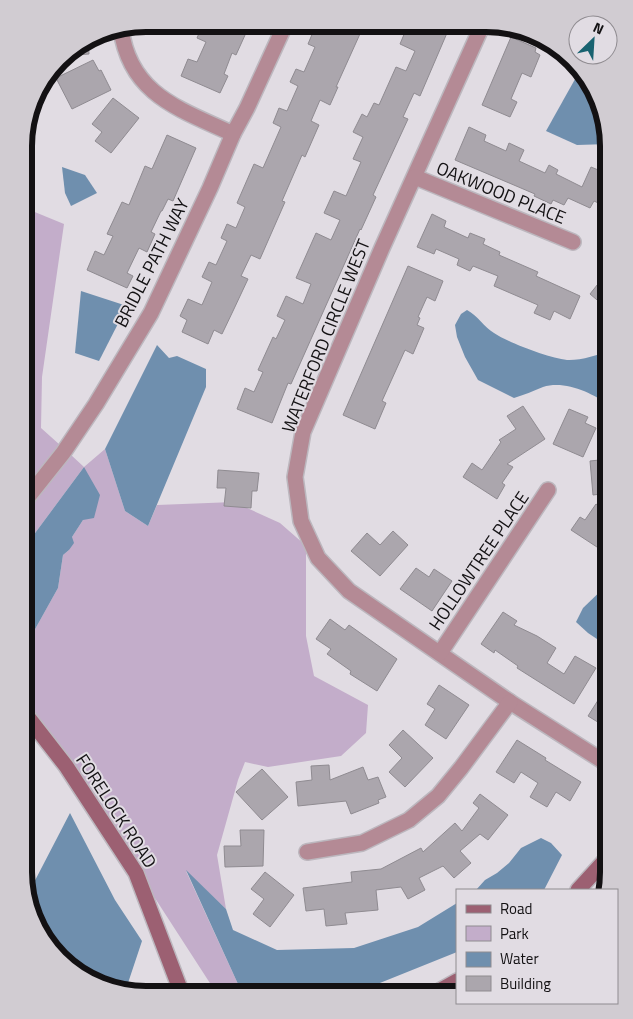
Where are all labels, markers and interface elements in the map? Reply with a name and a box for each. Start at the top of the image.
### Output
north arrow [568,15,618,65]
text: N [590,16,608,39]
street label: OAKWOOD PLACE [432,154,570,231]
street label: BRIDLE PATH WAY [107,193,196,332]
street label: WATERFORD CIRCLE WEST [274,235,377,437]
street label: HOLLOWTREE PLACE [422,486,535,636]
street label: FORELOCK ROAD [69,748,164,873]
legend [456,889,618,1004]
text: Road [500,897,532,920]
text: Park [500,922,529,945]
text: Water [500,947,539,970]
text: Building [500,972,551,995]

